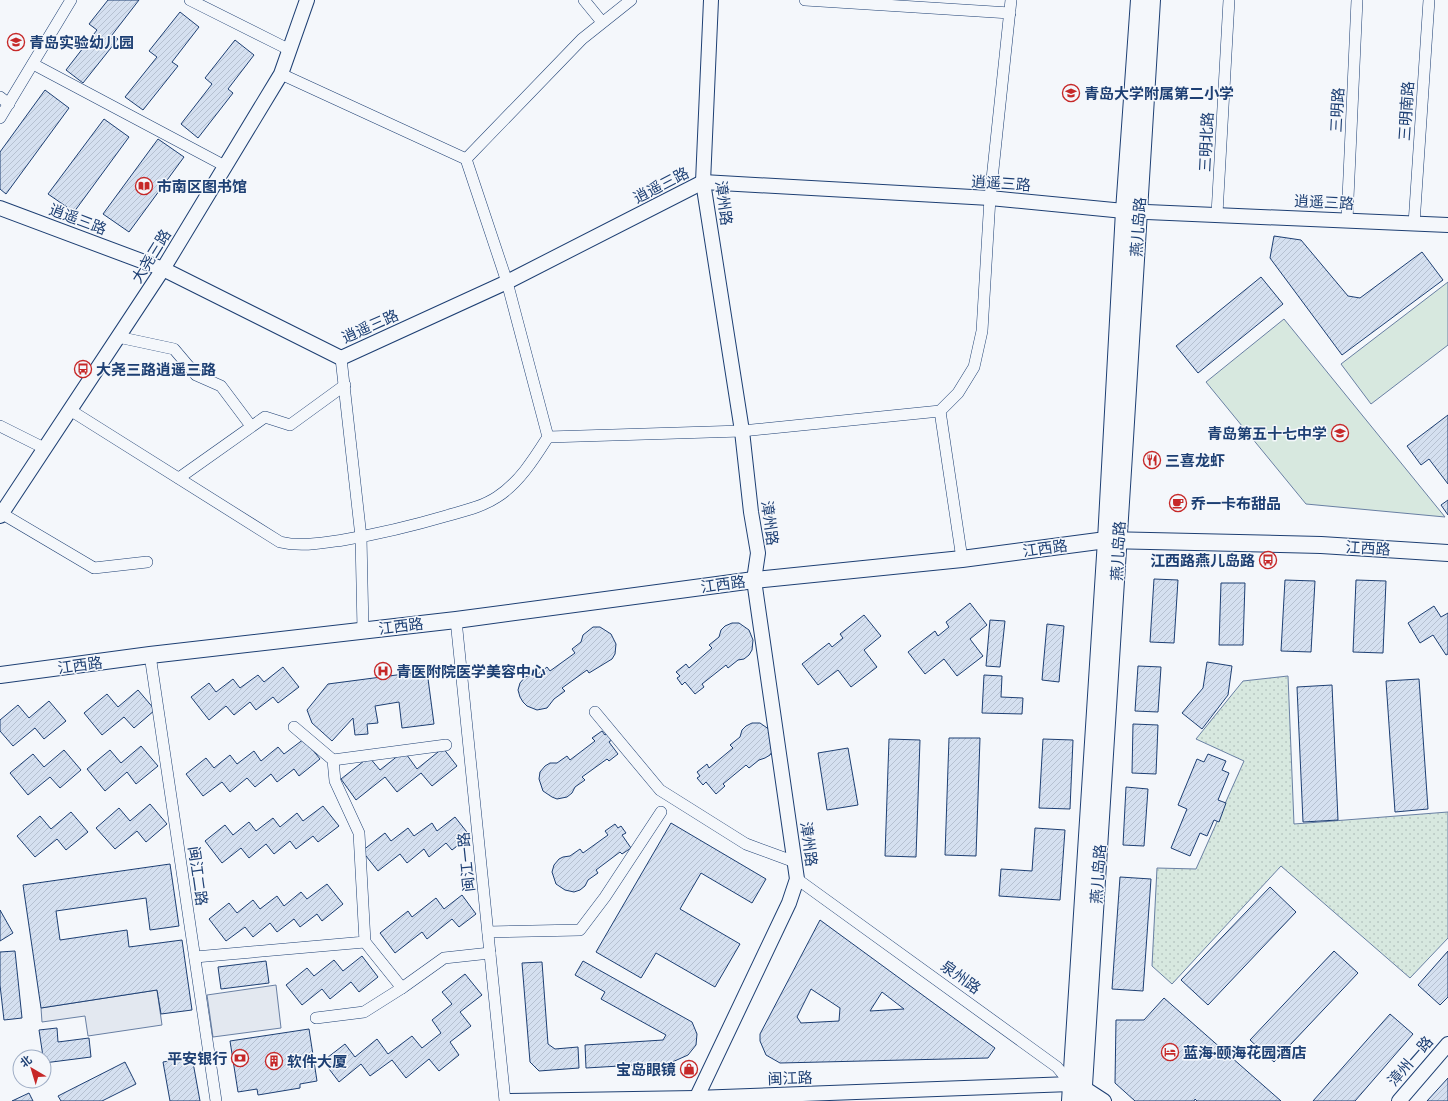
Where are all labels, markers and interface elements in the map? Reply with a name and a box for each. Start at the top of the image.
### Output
school or university icon: 青岛实验幼儿园 [6,32,26,52]
place label: 青岛实验幼儿园 [29,33,134,52]
street label: 三明南路 [1394,80,1418,142]
school or university icon: 青岛大学附属第二小学 [1061,83,1081,103]
place label: 青岛大学附属第二小学 [1084,84,1234,103]
street label: 三明路 [1326,87,1348,133]
street label: 三明北路 [1195,112,1217,172]
street label: 逍遥三路 [630,163,692,207]
street label: 逍遥三路 [970,171,1032,195]
library icon: 市南区图书馆 [134,176,154,196]
place label: 市南区图书馆 [157,177,247,196]
street label: 漳州路 [711,179,737,227]
street label: 逍遥三路 [1294,191,1354,213]
street label: 燕儿岛路 [1126,196,1150,258]
street label: 逍遥三路 [47,199,109,239]
street label: 大尧三路 [127,226,175,286]
street label: 逍遥三路 [339,305,401,347]
bus stop icon: 大尧三路逍遥三路 [73,359,93,379]
place label: 大尧三路逍遥三路 [96,360,216,379]
school or university icon: 青岛第五十七中学 [1330,423,1350,443]
place label: 青岛第五十七中学 [1207,424,1327,443]
restaurant icon: 三喜龙虾 [1142,450,1162,470]
place label: 三喜龙虾 [1165,451,1225,470]
cafe icon: 乔一卡布甜品 [1168,493,1188,513]
place label: 乔一卡布甜品 [1191,494,1281,513]
street label: 漳州路 [757,499,783,547]
street label: 燕儿岛路 [1107,521,1129,581]
street label: 江西路 [1021,535,1069,561]
street label: 江西路 [1345,537,1391,559]
bus stop icon: 江西路燕儿岛路 [1258,550,1278,570]
place label: 江西路燕儿岛路 [1150,551,1255,570]
street label: 江西路 [699,571,747,597]
street label: 江西路 [378,614,424,638]
street label: 江西路 [56,652,104,678]
hospital icon: 青医附院医学美容中心 [373,661,393,681]
place label: 青医附院医学美容中心 [396,662,546,681]
street label: 漳州路 [796,820,822,868]
street label: 闽江一路 [453,831,479,893]
street label: 燕儿岛路 [1086,843,1110,905]
street label: 闽江二路 [184,845,212,907]
street label: 泉州路 [937,956,985,998]
street label: 漳州一路 [1383,1032,1437,1090]
hotel icon: 蓝海·颐海花园酒店 [1160,1042,1180,1062]
place label: 蓝海·颐海花园酒店 [1183,1043,1306,1062]
bank icon: 平安银行 [230,1048,250,1068]
north arrow [12,1049,52,1089]
place label: 平安银行 [167,1049,227,1068]
building icon: 软件大厦 [264,1051,284,1071]
text: 北 [17,1052,34,1070]
place label: 软件大厦 [287,1052,347,1071]
shop icon: 宝岛眼镜 [679,1059,699,1079]
place label: 宝岛眼镜 [616,1060,676,1079]
street label: 闽江路 [767,1068,813,1088]

